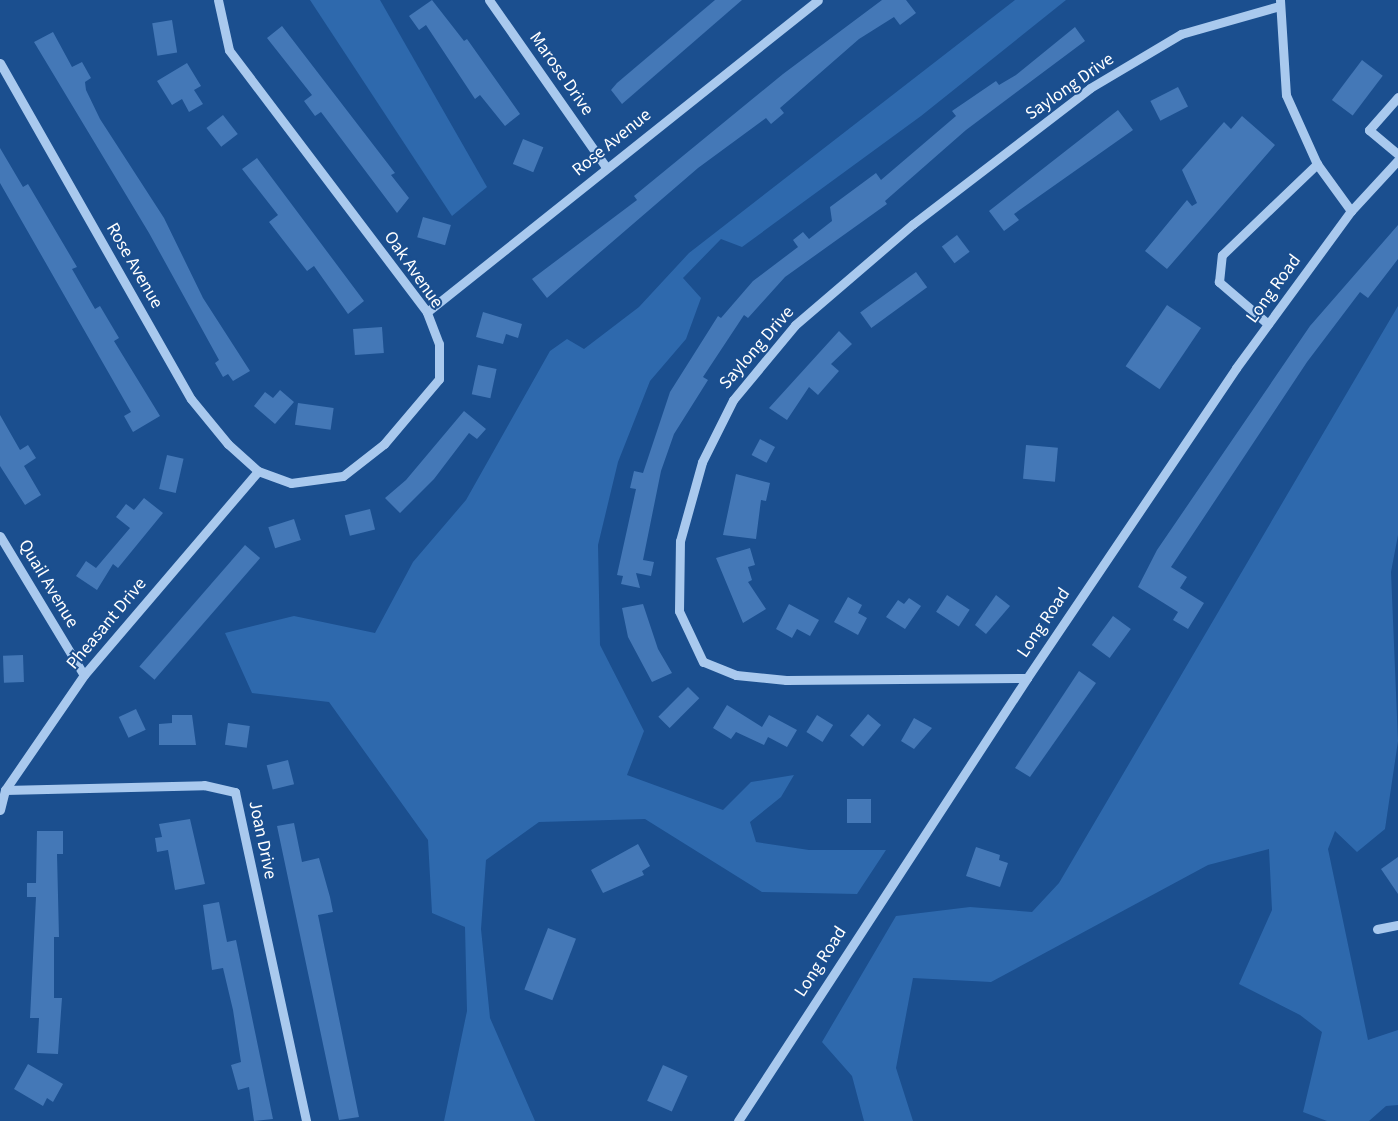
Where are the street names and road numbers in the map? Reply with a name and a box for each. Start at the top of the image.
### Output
street label: Marose Drive [524,28,598,120]
street label: Saylong Drive [1022,49,1118,125]
street label: Rose Avenue [568,105,656,181]
street label: Rose Avenue [101,219,167,313]
street label: Oak Avenue [379,227,447,313]
street label: Long Road [1242,251,1306,327]
street label: Saylong Drive [715,302,799,394]
street label: Quail Avenue [13,536,83,632]
street label: Pheasant Drive [62,574,152,674]
street label: Long Road [1013,584,1075,662]
street label: Joan Drive [243,799,281,881]
street label: Long Road [790,923,852,1001]

